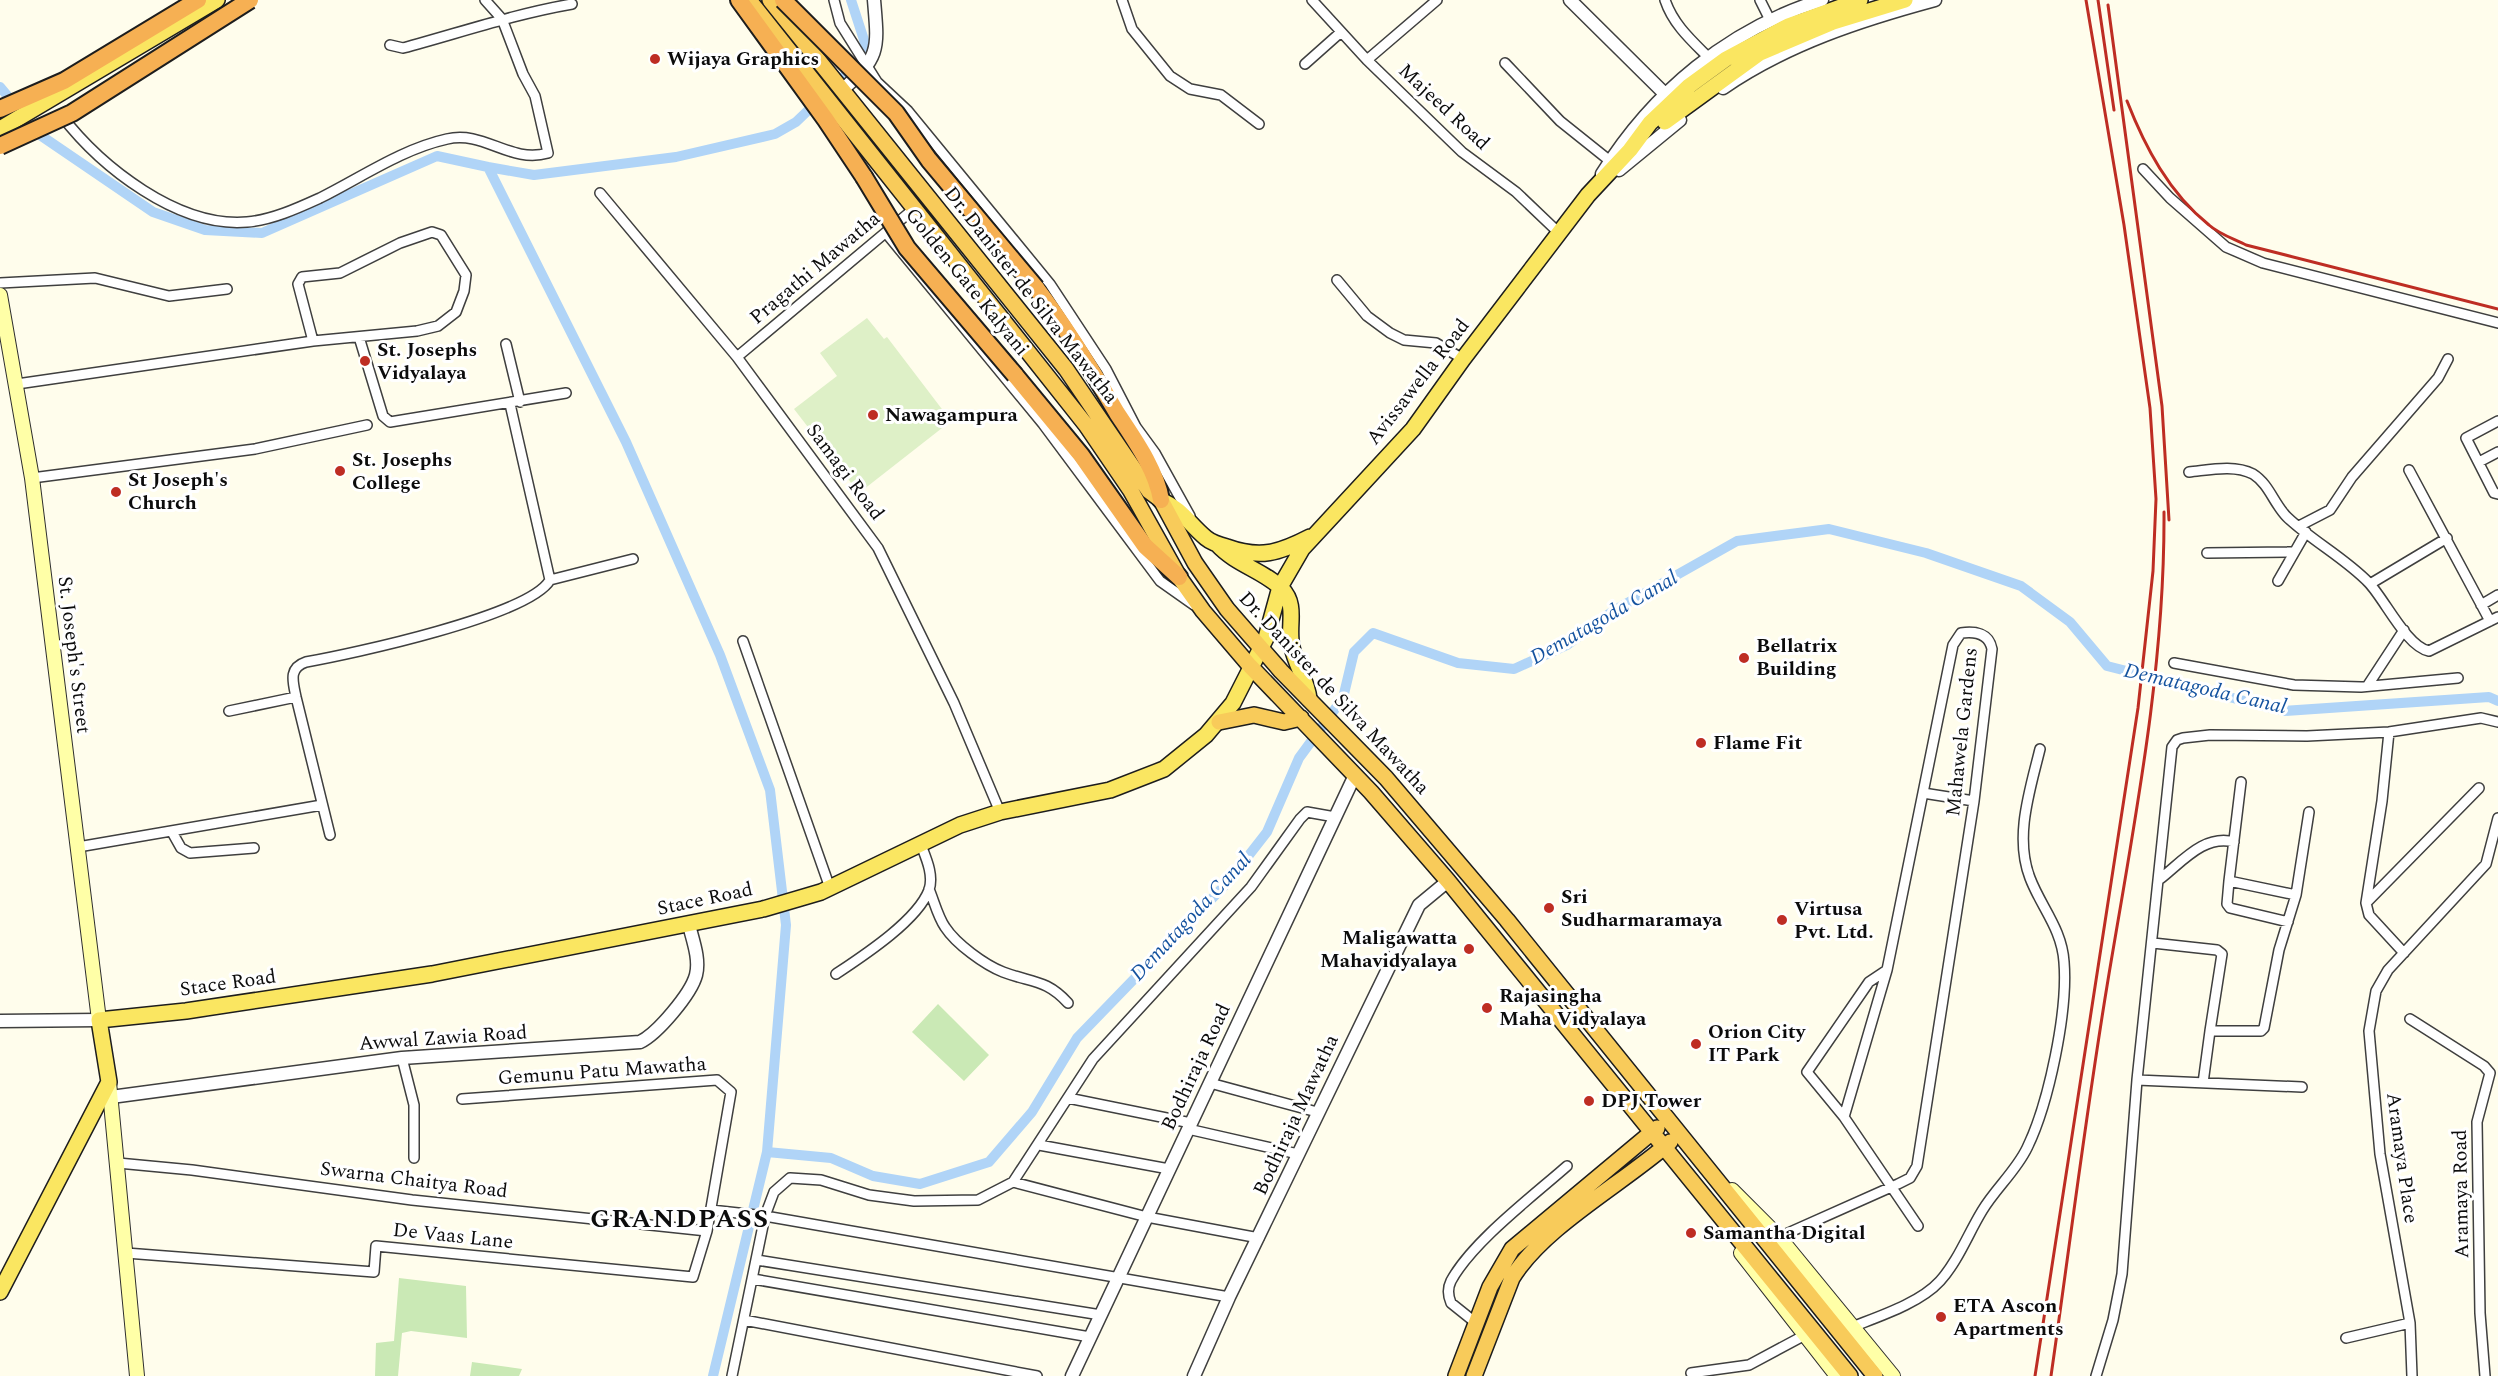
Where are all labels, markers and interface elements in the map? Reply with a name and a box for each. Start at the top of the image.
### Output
place label: Wijaya Graphics [667,44,819,74]
marker: Wijaya Graphics [648,52,662,66]
street label: Majeed Road [1391,57,1497,157]
street label: Dr. Danister de Silva Mawatha [936,180,1126,410]
street label: Golden Gate Kalyani [898,201,1036,363]
street label: Pragathi Mawatha [743,204,887,332]
street label: Avissawella Road [1359,312,1477,452]
place label: St. Josephs Vidyalaya [377,335,477,388]
marker: St. Josephs Vidyalaya [358,354,372,368]
place label: Nawagampura [885,400,1019,430]
marker: Nawagampura [866,408,880,422]
street label: Samagi Road [798,417,892,527]
place label: St. Josephs College [352,445,452,498]
marker: St. Josephs College [333,464,347,478]
place label: St Joseph's Church [128,465,228,518]
marker: St Joseph's Church [109,485,123,499]
water label: Dematagoda Canal [1524,562,1685,673]
street label: St. Joseph's Street [49,574,99,736]
street label: Dr. Danister de Silva Mawatha [1231,584,1437,802]
place label: Bellatrix Building [1756,631,1838,684]
street label: Mahawela Gardens [1938,646,1986,818]
marker: Bellatrix Building [1737,651,1751,665]
water label: Dematagoda Canal [2120,655,2290,723]
place label: Flame Fit [1713,728,1802,758]
marker: Flame Fit [1694,736,1708,750]
water label: Dematagoda Canal [1123,845,1260,989]
street label: Stace Road [654,874,756,924]
place label: Sri Sudharmaramaya [1561,882,1723,935]
place label: Virtusa Pvt. Ltd. [1794,894,1874,947]
marker: Sri Sudharmaramaya [1542,901,1556,915]
marker: Virtusa Pvt. Ltd. [1775,913,1789,927]
place label: Maligawatta Mahavidyalaya [1320,923,1458,976]
marker: Maligawatta Mahavidyalaya [1462,942,1476,956]
street label: Stace Road [178,961,278,1005]
place label: Rajasingha Maha Vidyalaya [1499,981,1647,1034]
street label: Bodhiraja Road [1153,998,1239,1136]
marker: Rajasingha Maha Vidyalaya [1480,1001,1494,1015]
street label: Awwal Zawia Road [358,1017,528,1059]
place label: Orion City IT Park [1708,1017,1807,1070]
street label: Bodhiraja Mawatha [1246,1029,1347,1200]
marker: Orion City IT Park [1689,1037,1703,1051]
street label: Gemunu Patu Mawatha [497,1049,707,1093]
place label: DPJ Tower [1601,1086,1702,1116]
street label: Aramaya Place [2378,1091,2426,1225]
marker: DPJ Tower [1582,1094,1596,1108]
street label: Aramaya Road [2445,1129,2477,1259]
street label: Swarna Chaitya Road [318,1154,510,1206]
district label: GRANDPASS [590,1199,770,1239]
street label: De Vaas Lane [391,1215,515,1257]
place label: Samantha Digital [1703,1218,1866,1248]
marker: Samantha Digital [1684,1226,1698,1240]
place label: ETA Ascon Apartments [1953,1291,2064,1344]
marker: ETA Ascon Apartments [1934,1310,1948,1324]

